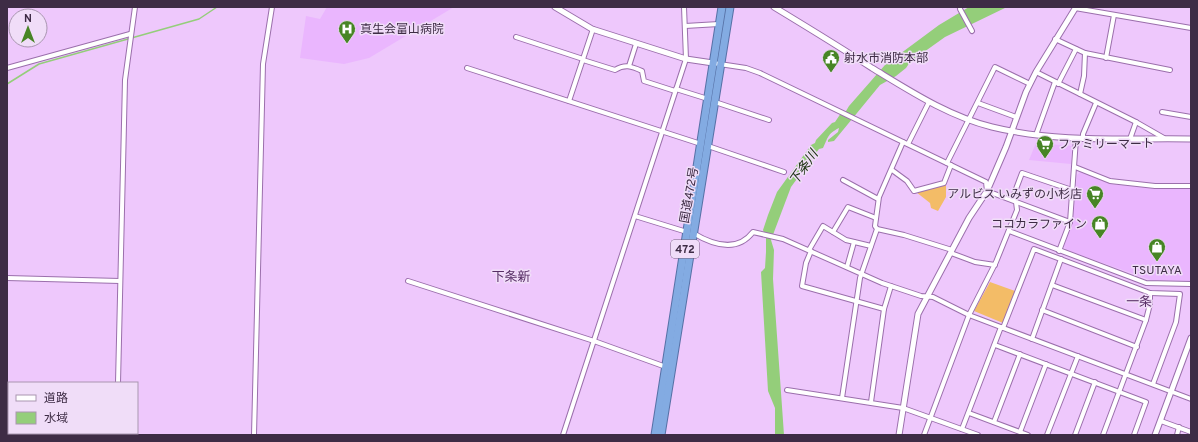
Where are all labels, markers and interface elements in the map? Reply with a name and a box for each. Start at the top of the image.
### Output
north arrow [8,8,48,48]
text: N [24,12,32,26]
hospital icon: 真生会富山病院 [337,19,357,44]
place label: 真生会富山病院 [360,22,444,38]
public building icon: 射水市消防本部 [821,48,841,73]
place label: 射水市消防本部 [844,51,928,67]
supermarket icon: ファミリーマート [1035,134,1055,159]
place label: ファミリーマート [1058,137,1154,153]
water label: 下条川 [787,146,824,189]
street label: 国道472号 [677,166,703,225]
supermarket icon: アルビス いみずの小杉店 [1085,184,1105,209]
place label: アルビス いみずの小杉店 [947,187,1082,203]
shop icon: ココカラファイン [1090,214,1110,239]
place label: ココカラファイン [991,217,1087,233]
shop icon: TSUTAYA [1147,237,1167,262]
road number: 472 [671,240,699,258]
place label: TSUTAYA [1132,263,1182,279]
district label: 下条新 [491,269,531,286]
district label: 一条 [1126,294,1152,311]
legend [8,382,138,434]
text: 道路 [44,391,68,407]
text: 水域 [44,411,68,427]

